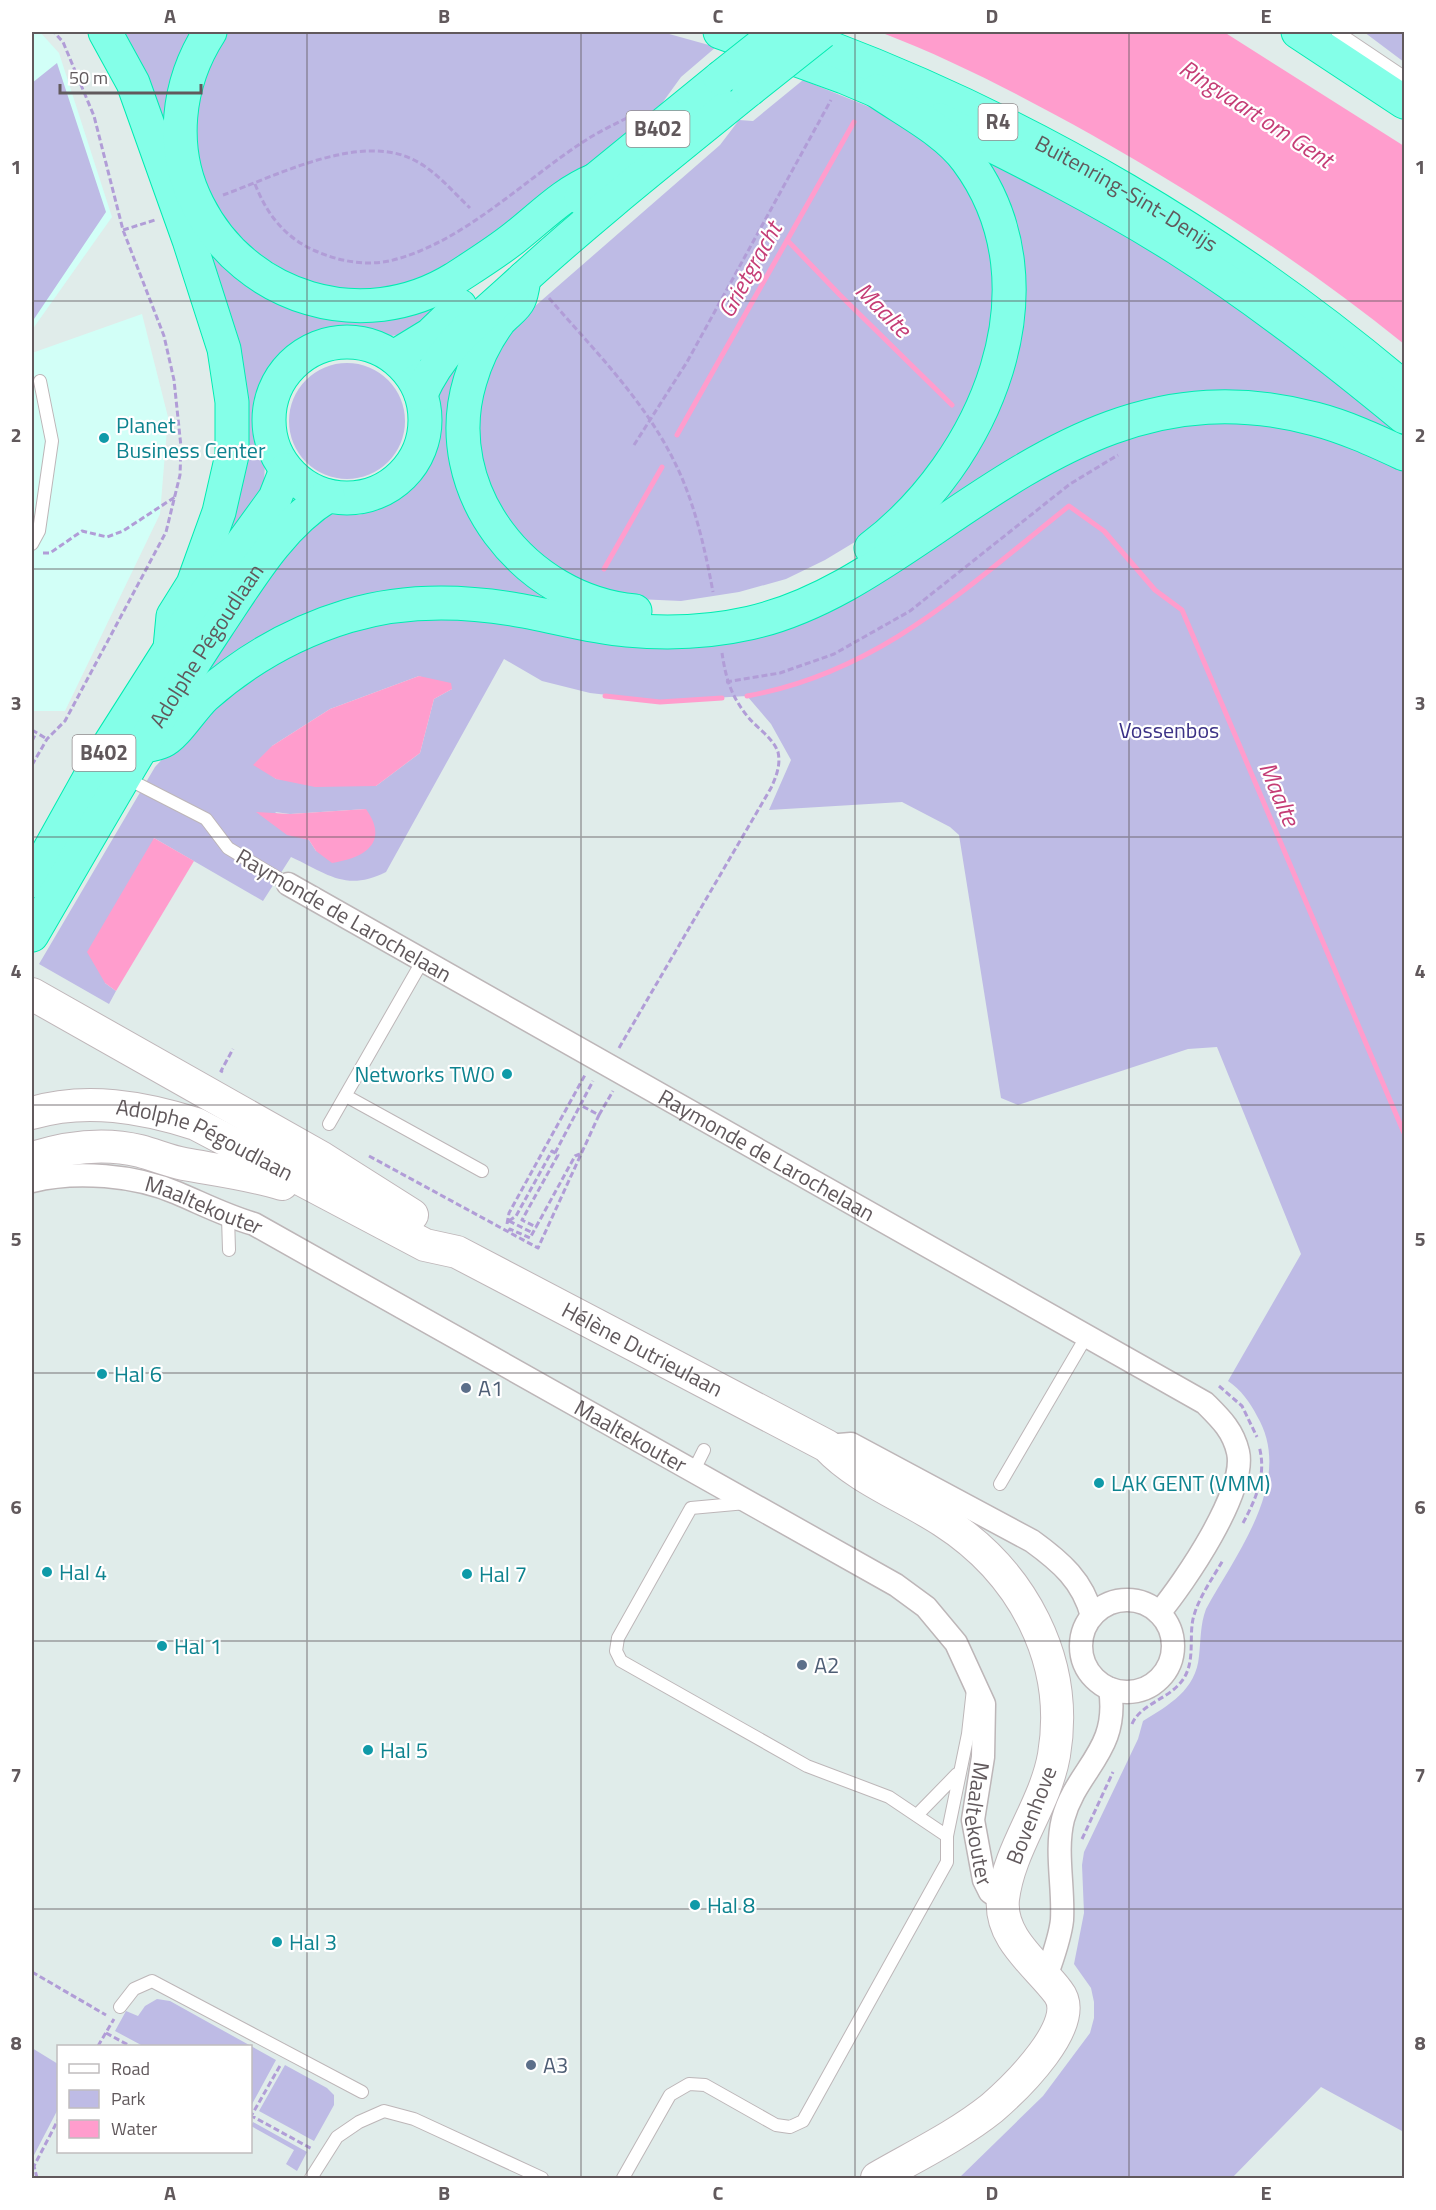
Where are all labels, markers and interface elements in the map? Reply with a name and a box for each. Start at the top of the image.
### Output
text: A [164,0,176,31]
text: B [438,0,450,31]
text: C [713,0,724,31]
text: D [986,0,998,31]
text: E [1260,0,1272,31]
water label: Ringvaart om Gent [1173,50,1343,178]
scale bar [60,57,201,95]
text: 50 m [69,64,108,91]
road number: R4 [978,104,1018,140]
road number: B402 [626,111,690,147]
street label: Buitenring-Sint-Denijs [1029,126,1225,260]
text: 1 [10,151,22,182]
text: 1 [1414,151,1426,182]
water label: Grietgracht [708,212,792,324]
water label: Maalte [847,273,921,347]
place label: Planet Business Center [116,408,266,467]
text: 2 [10,419,22,450]
text: 2 [1414,419,1426,450]
marker: Planet Business Center [97,431,111,445]
street label: Adolphe Pégoudlaan [140,556,272,734]
text: 3 [10,687,22,718]
text: 3 [1414,687,1426,718]
park label: Vossenbos [1119,713,1219,747]
road number: B402 [72,735,136,771]
water label: Maalte [1250,756,1310,833]
street label: Raymonde de Larochelaan [230,839,458,991]
text: 4 [10,955,22,986]
text: 4 [1414,955,1426,986]
place label: Networks TWO [354,1057,495,1091]
marker: Networks TWO [500,1067,514,1081]
street label: Raymonde de Larochelaan [652,1080,881,1230]
street label: Adolphe Pégoudlaan [114,1089,300,1190]
street label: Maaltekouter [141,1166,270,1243]
text: 5 [10,1223,22,1254]
text: 5 [1414,1223,1426,1254]
street label: Hélène Dutrieulaan [556,1293,729,1406]
place label: Hal 6 [114,1357,162,1391]
marker: Hal 6 [95,1367,109,1381]
place label: A1 [478,1371,503,1405]
marker: A1 [459,1381,473,1395]
street label: Maaltekouter [568,1391,694,1481]
place label: LAK GENT (VMM) [1111,1466,1270,1500]
marker: LAK GENT (VMM) [1092,1476,1106,1490]
text: 6 [10,1491,22,1522]
text: 6 [1414,1491,1426,1522]
place label: Hal 4 [59,1555,107,1589]
place label: Hal 7 [479,1557,527,1591]
marker: Hal 4 [40,1565,54,1579]
marker: Hal 7 [460,1567,474,1581]
place label: Hal 1 [174,1629,222,1663]
marker: Hal 1 [155,1639,169,1653]
place label: A2 [814,1648,839,1682]
marker: A2 [795,1658,809,1672]
place label: Hal 5 [380,1733,428,1767]
marker: Hal 5 [361,1743,375,1757]
text: 7 [10,1759,22,1790]
street label: Maaltekouter [955,1759,1002,1892]
text: 7 [1414,1759,1426,1790]
street label: Bovenhove [997,1761,1065,1869]
place label: Hal 8 [707,1888,755,1922]
marker: Hal 8 [688,1898,702,1912]
place label: Hal 3 [289,1925,337,1959]
marker: Hal 3 [270,1935,284,1949]
text: 8 [10,2027,22,2058]
text: 8 [1414,2027,1426,2058]
legend [57,2045,252,2153]
place label: A3 [543,2048,568,2082]
text: Road [111,2055,150,2082]
marker: A3 [524,2058,538,2072]
text: Park [111,2085,146,2112]
text: Water [111,2115,157,2142]
text: A [164,2177,176,2208]
text: B [438,2177,450,2208]
text: C [713,2177,724,2208]
text: D [986,2177,998,2208]
text: E [1260,2177,1272,2208]

